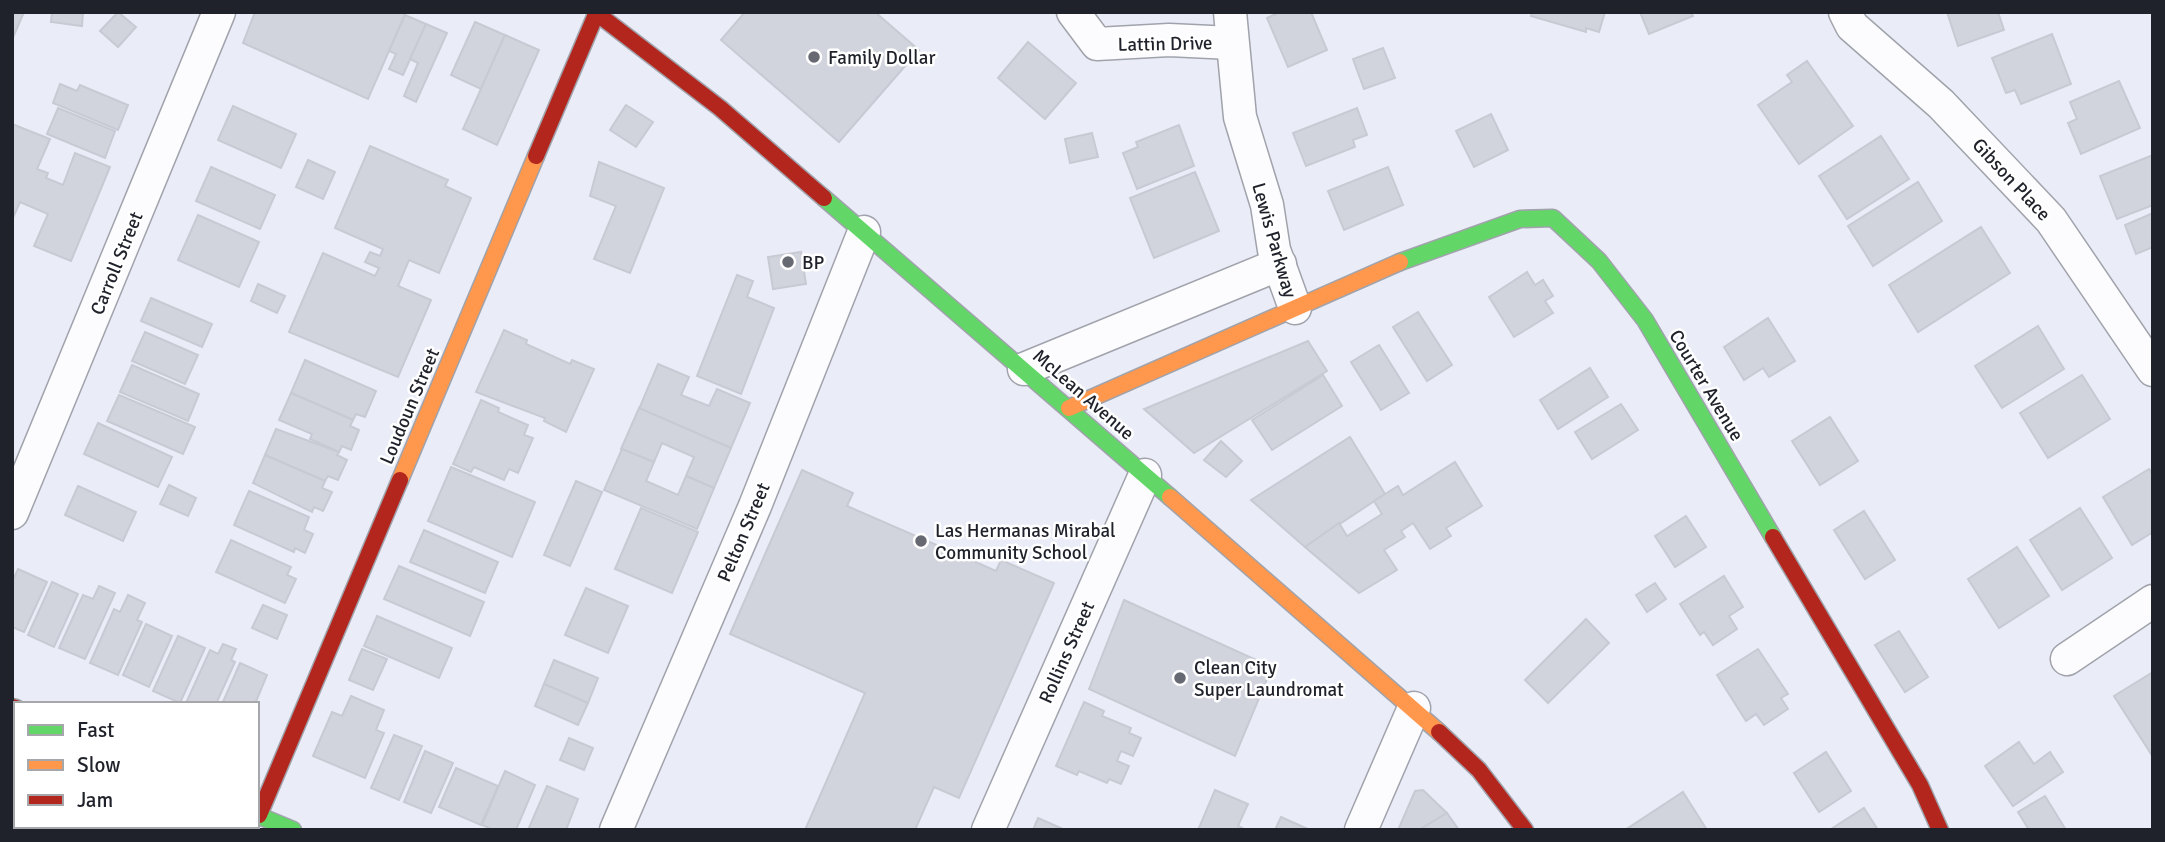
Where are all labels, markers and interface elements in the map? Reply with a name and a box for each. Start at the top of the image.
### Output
street label: Lattin Drive [1117,31,1213,57]
place label: Family Dollar [828,46,935,70]
marker: Family Dollar [806,49,822,65]
street label: Gibson Place [1967,133,2056,226]
street label: Lewis Parkway [1246,180,1302,301]
street label: Carroll Street [85,208,149,318]
place label: BP [802,251,824,275]
marker: BP [780,254,796,270]
street label: Courter Avenue [1664,326,1749,446]
street label: Loudoun Street [375,344,445,468]
street label: McLean Avenue [1028,344,1139,445]
street label: Pelton Street [712,479,776,586]
place label: Las Hermanas Mirabal Community School [935,519,1116,565]
marker: Las Hermanas Mirabal Community School [913,533,929,549]
street label: Rollins Street [1034,597,1100,707]
place label: Clean City Super Laundromat [1194,656,1344,702]
marker: Clean City Super Laundromat [1172,670,1188,686]
legend [14,702,259,828]
text: Fast [77,717,114,743]
text: Slow [77,752,121,778]
text: Jam [77,787,113,813]

